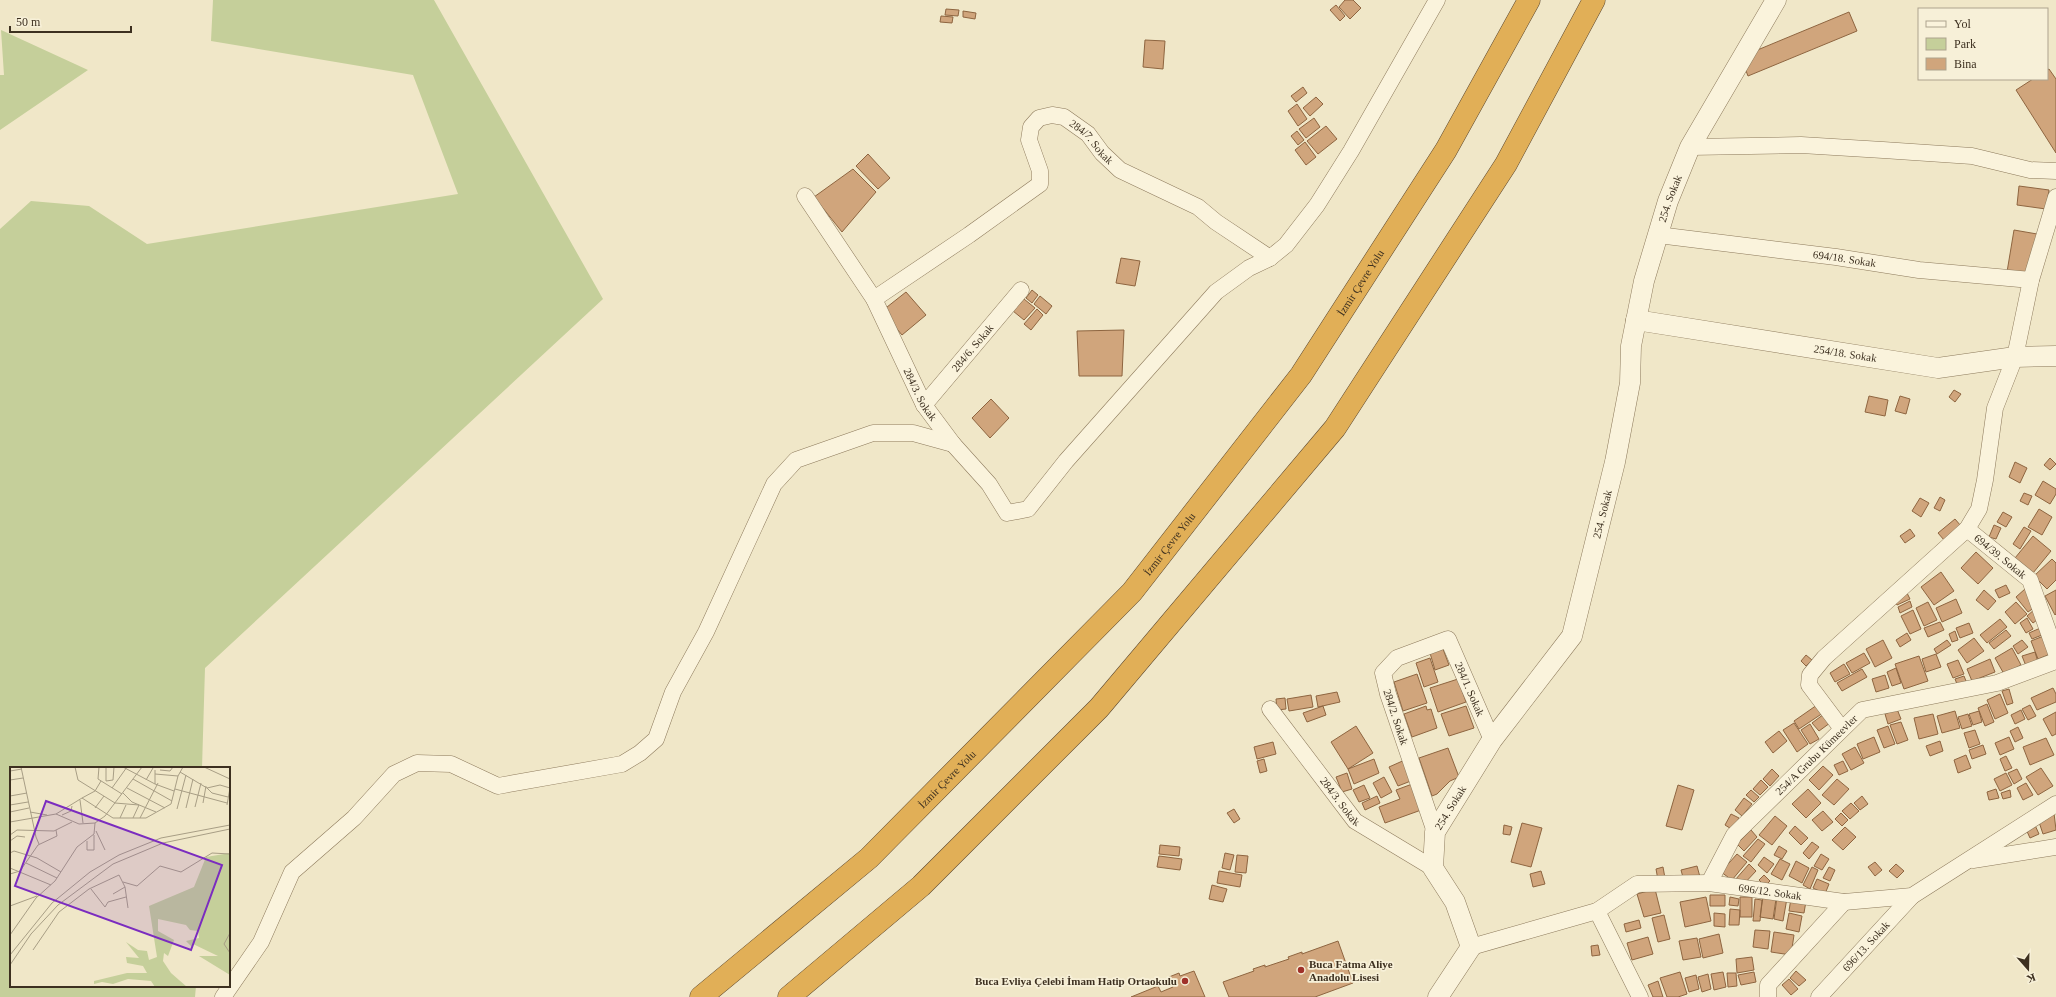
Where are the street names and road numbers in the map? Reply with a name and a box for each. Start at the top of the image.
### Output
street label: 284/7. Sokak [1067,117,1116,167]
street label: 254. Sokak [1656,173,1684,224]
street label: İzmir Çevre Yolu [1335,247,1386,318]
street label: 694/18. Sokak [1812,248,1877,269]
street label: 284/6. Sokak [949,321,996,374]
street label: 254/18. Sokak [1813,342,1878,364]
street label: 284/3. Sokak [901,366,940,423]
street label: 254. Sokak [1590,488,1614,540]
street label: İzmir Çevre Yolu [1141,510,1198,578]
street label: 694/39. Sokak [1972,531,2029,581]
street label: 284/1. Sokak [1453,660,1487,719]
street label: 284/2. Sokak [1381,688,1411,747]
street label: 254/A Grubu Kümeevler [1773,712,1860,797]
street label: İzmir Çevre Yolu [916,747,978,810]
street label: 284/3. Sokak [1318,775,1362,829]
street label: 254. Sokak [1432,783,1469,832]
street label: 696/12. Sokak [1738,881,1803,902]
street label: 696/13. Sokak [1840,918,1892,974]

